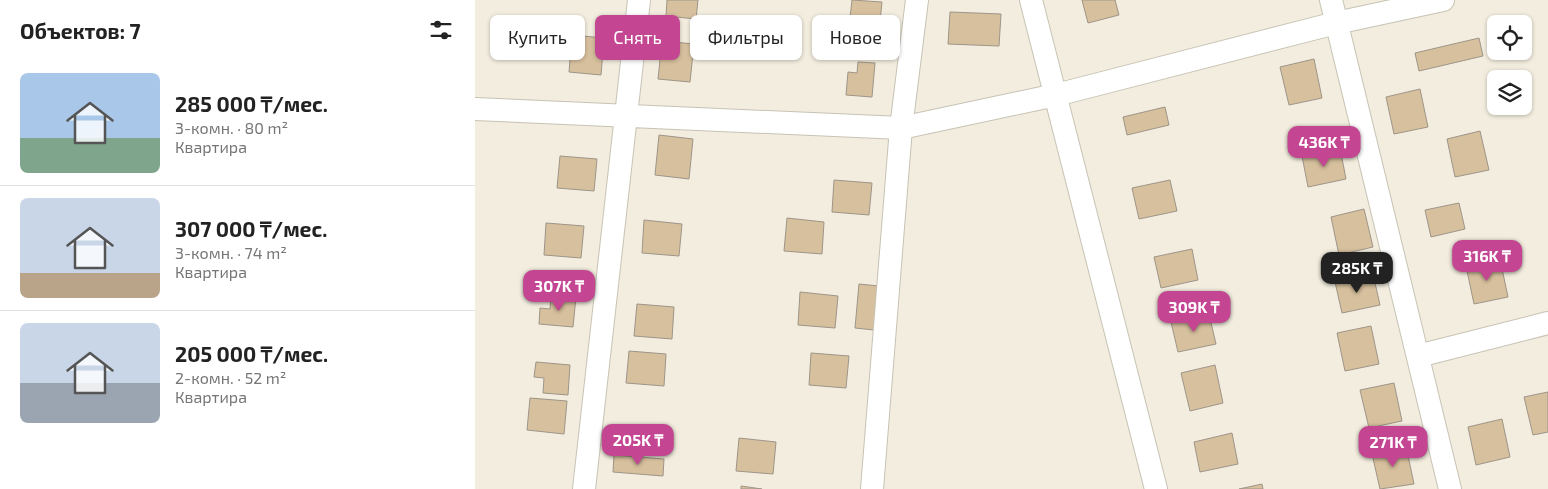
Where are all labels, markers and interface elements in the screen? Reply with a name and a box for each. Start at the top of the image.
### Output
chip: Купить [490,15,585,60]
chip: Снять [595,15,680,60]
chip: Фильтры [690,15,802,60]
chip: Новое [812,15,900,60]
map controls [1487,15,1532,115]
button: locate [1487,15,1532,60]
icon: filters [427,16,455,44]
text: Объектов: 7 [20,18,141,43]
button: layers [1487,70,1532,115]
text: 285 000 ₸/мес. [175,91,328,116]
icon: home [60,93,120,153]
text: 3-комн. · 80 m² [175,118,288,137]
pin: 436K ₸ [1283,126,1365,168]
text: 436K ₸ [1299,132,1349,151]
text: Квартира [175,137,247,156]
text: 307 000 ₸/мес. [175,216,327,241]
icon: home [60,218,120,278]
pin: 316K ₸ [1446,240,1528,282]
text: 3-комн. · 74 m² [175,243,287,262]
text: 316K ₸ [1463,246,1511,265]
pin: 285K ₸ [1316,252,1398,294]
text: 285K ₸ [1332,258,1382,277]
text: Квартира [175,262,247,281]
pin: 307K ₸ [518,270,600,312]
text: 307K ₸ [534,276,584,295]
pin: 309K ₸ [1153,290,1235,333]
text: 309K ₸ [1169,297,1219,316]
text: 205 000 ₸/мес. [175,341,328,366]
icon: home [60,343,120,403]
text: 2-комн. · 52 m² [175,368,286,387]
text: Квартира [175,387,247,406]
pin: 205K ₸ [597,424,679,466]
pin: 271K ₸ [1352,426,1434,468]
text: 205K ₸ [613,430,663,449]
text: 271K ₸ [1370,432,1416,451]

